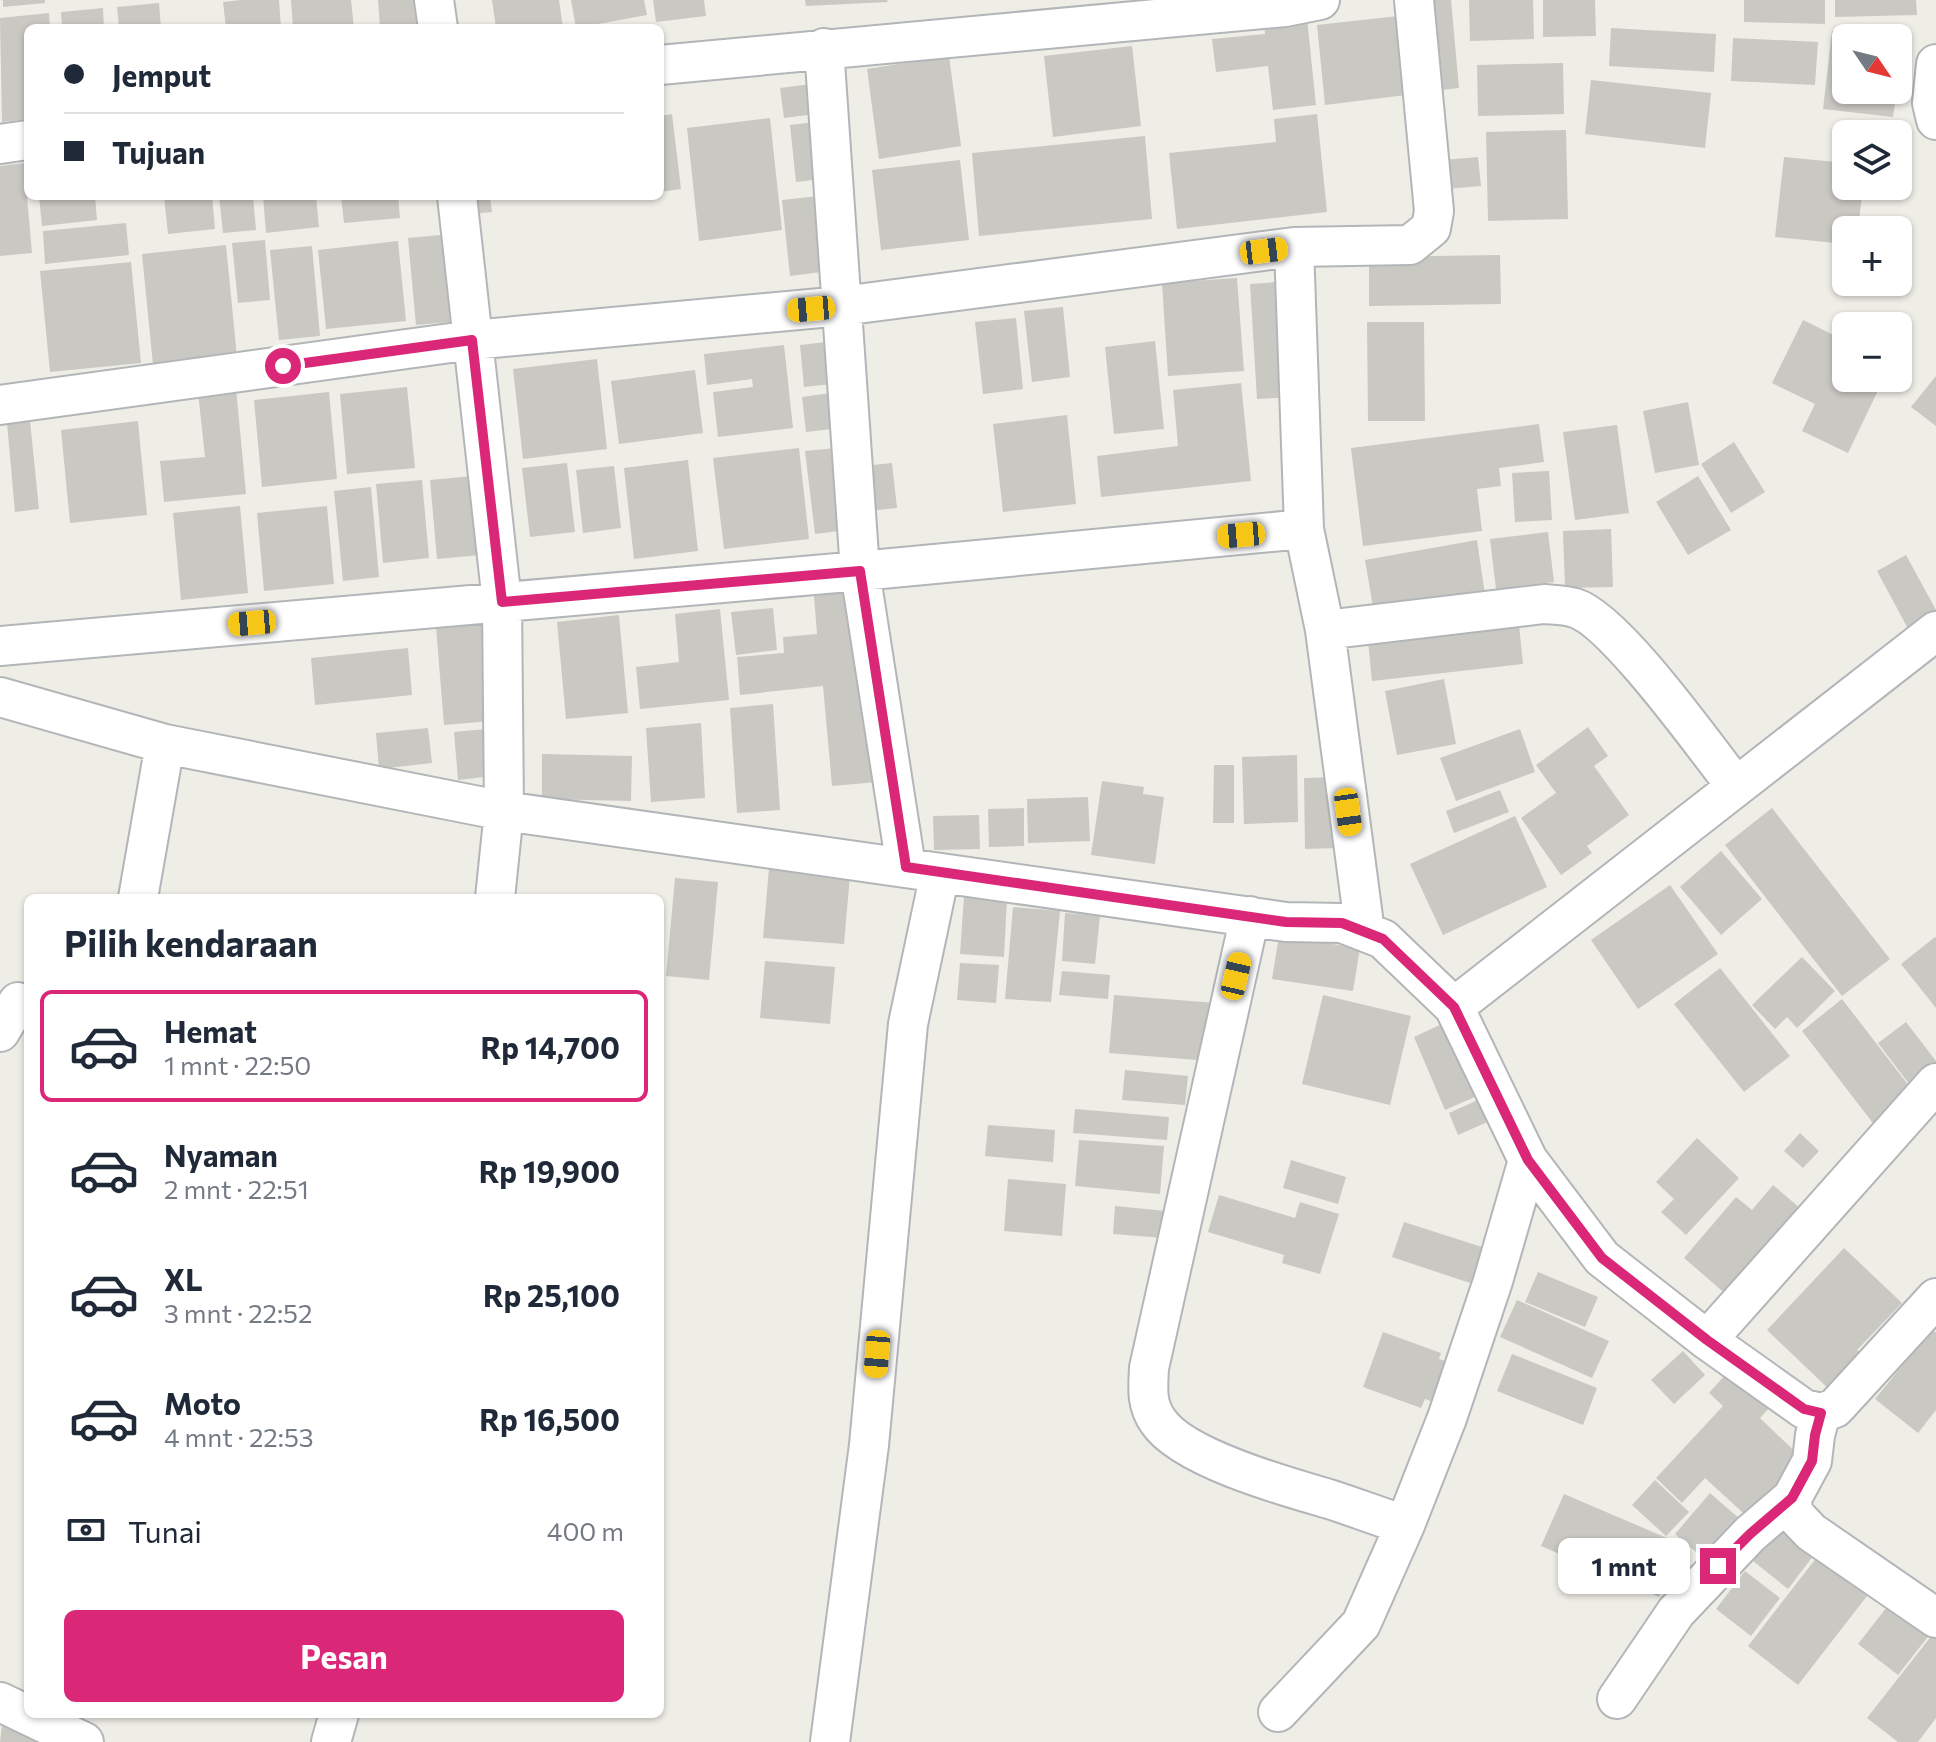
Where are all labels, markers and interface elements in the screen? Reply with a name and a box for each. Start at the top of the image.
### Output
north arrow [1832,24,1912,104]
map controls [1832,24,1912,392]
text: Jemput [112,56,211,93]
button: layers [1832,120,1912,200]
text: Tujuan [112,133,205,170]
button: + [1832,216,1912,296]
car [1239,236,1289,266]
car [786,295,836,323]
button: − [1832,312,1912,392]
route start [265,348,301,384]
car [1216,521,1266,549]
car [227,609,277,637]
car [1333,787,1363,837]
text: Pilih kendaraan [64,920,318,964]
car [1219,950,1253,1002]
icon: car [68,1010,140,1082]
text: Hemat [164,1012,257,1049]
text: Rp 14,700 [481,1028,620,1065]
text: 1 mnt · 22:50 [164,1049,311,1080]
icon: car [68,1134,140,1206]
text: Nyaman [164,1136,278,1173]
text: Rp 19,900 [479,1152,620,1189]
text: 2 mnt · 22:51 [164,1173,309,1204]
icon: car [68,1258,140,1330]
text: XL [164,1260,203,1297]
text: Rp 25,100 [483,1276,620,1313]
text: 3 mnt · 22:52 [164,1297,312,1328]
car [863,1329,891,1379]
icon: car [68,1382,140,1454]
text: Moto [164,1384,241,1421]
text: Rp 16,500 [479,1400,620,1437]
text: 4 mnt · 22:53 [164,1421,314,1452]
icon: cash [64,1508,108,1552]
text: Tunai [128,1512,202,1549]
text: 400 m [547,1515,624,1546]
callout: 1 mnt [1558,1538,1690,1594]
route end [1700,1548,1736,1584]
text: 1 mnt [1591,1550,1657,1581]
button: Pesan [64,1610,624,1702]

